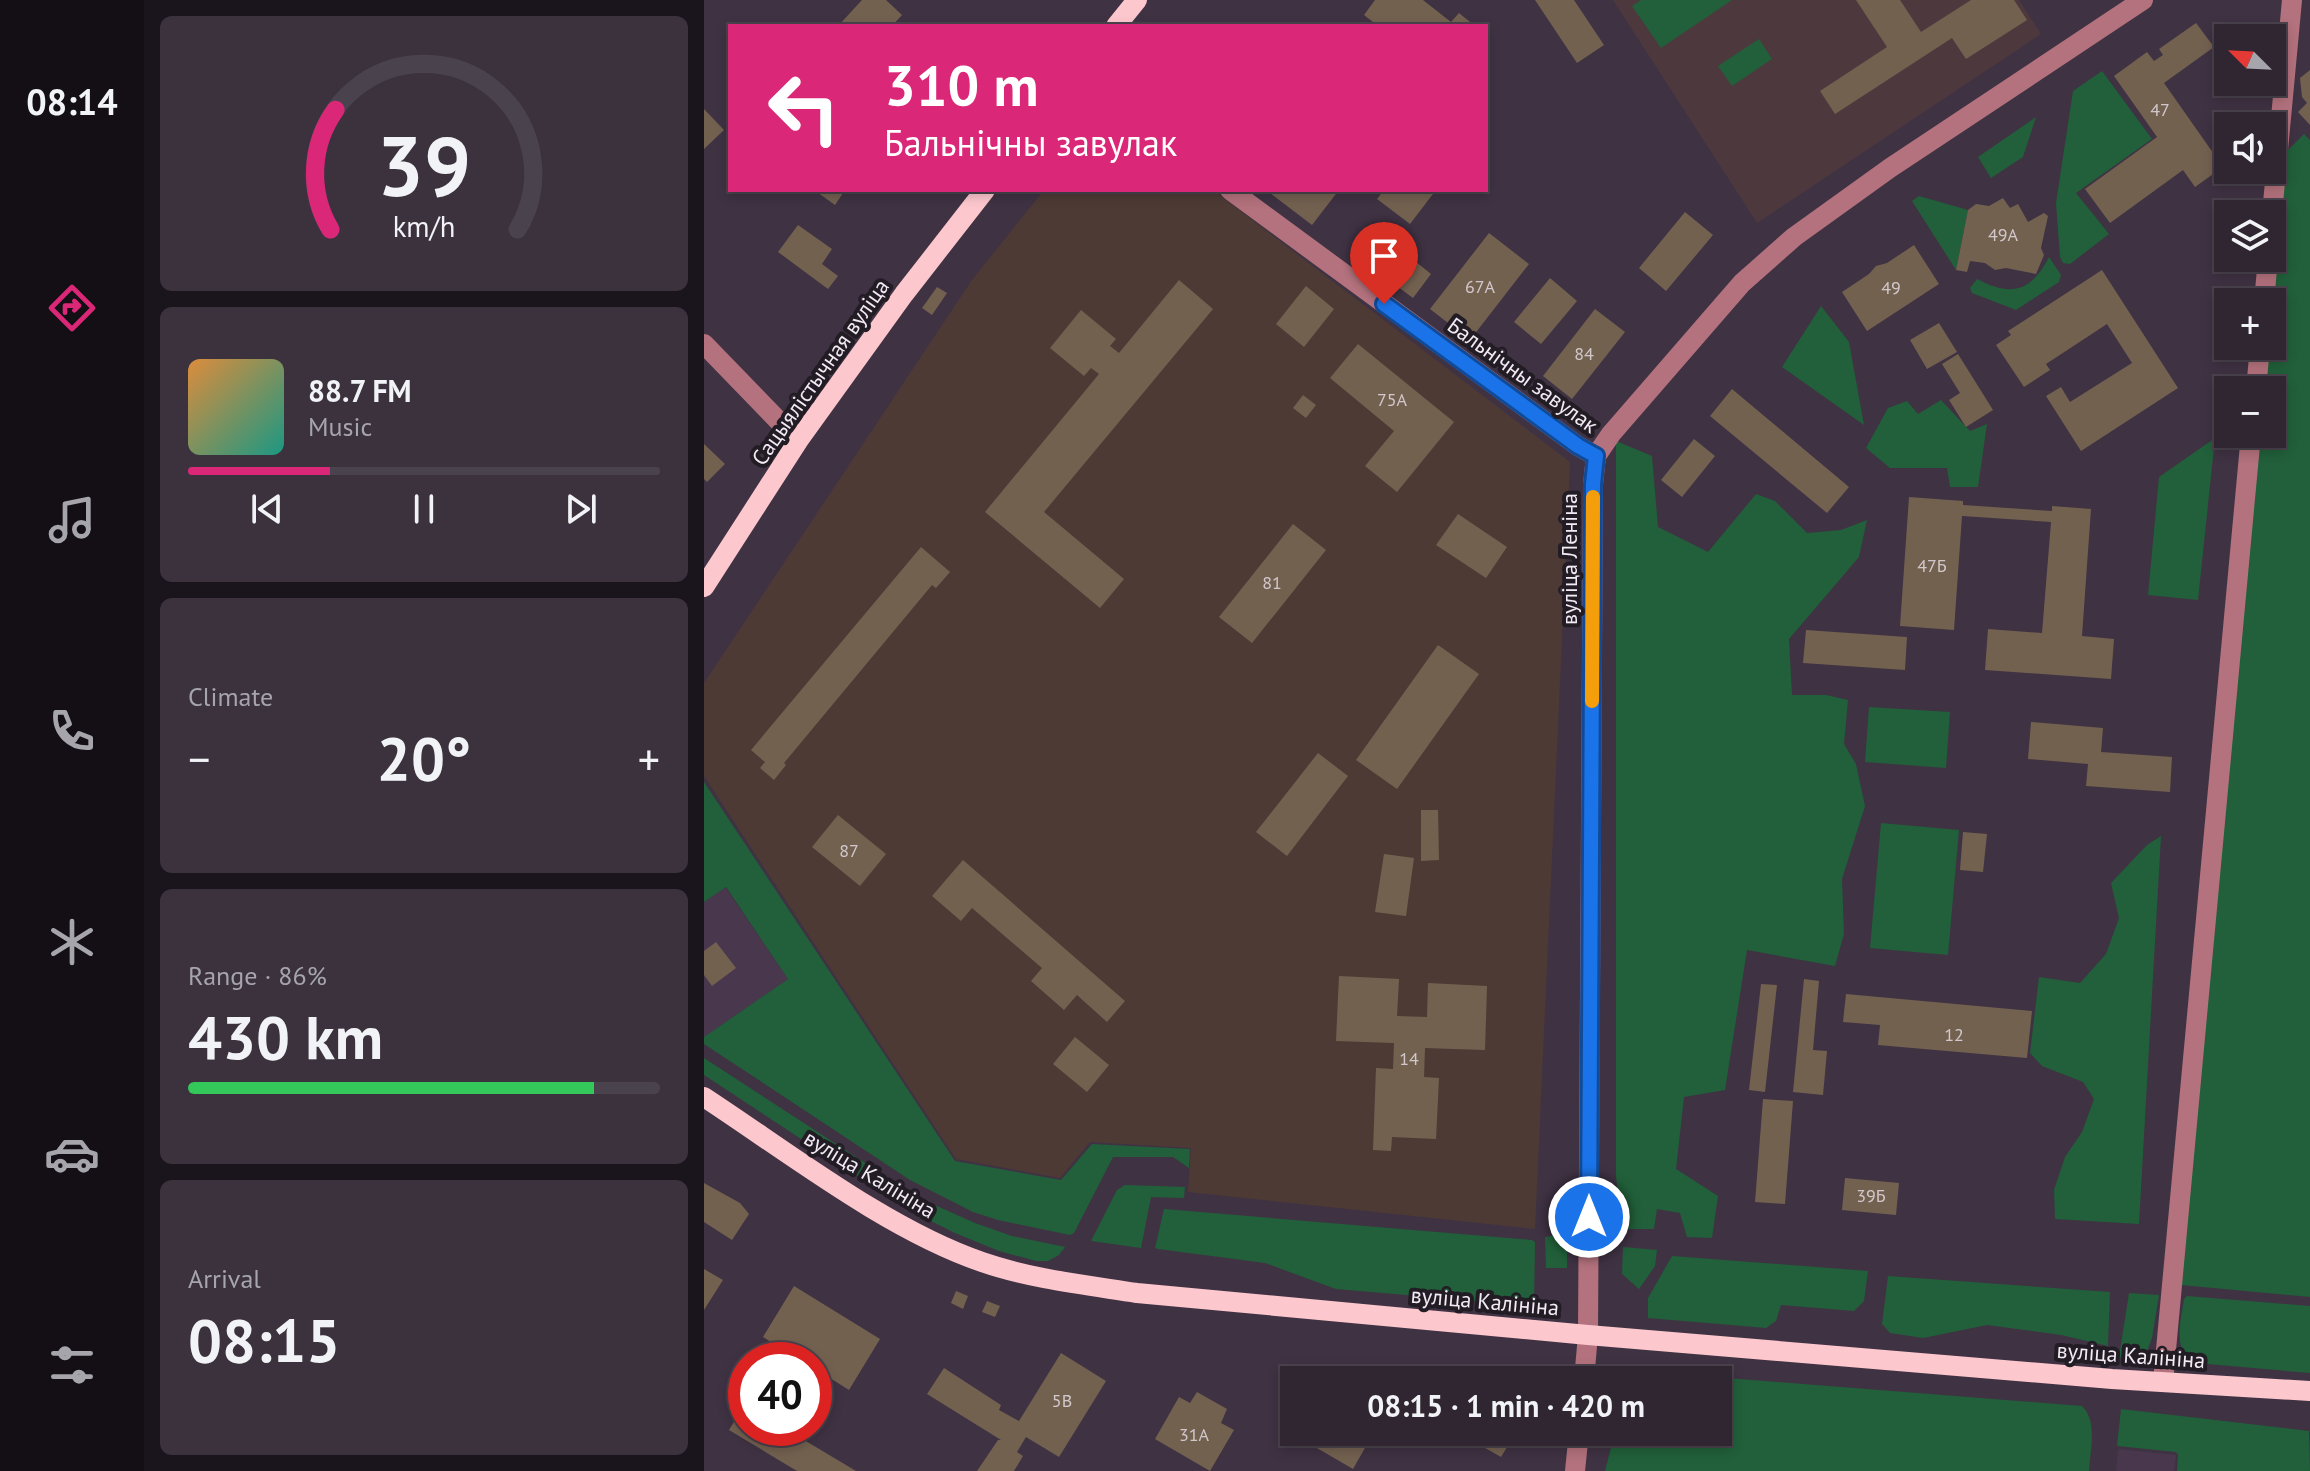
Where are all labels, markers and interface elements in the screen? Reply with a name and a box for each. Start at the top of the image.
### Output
north arrow [2214,24,2286,96]
map controls [2214,24,2286,448]
text: 310 m [884,49,1039,121]
icon: left [752,56,856,160]
text: 08:14 [26,78,118,125]
house number: 47 [2150,98,2170,121]
text: 39 [377,110,471,218]
button: sound [2214,112,2286,184]
text: Бальнічны завулак [884,119,1177,166]
button: layers [2214,200,2286,272]
text: km/h [393,208,455,245]
pin [1350,222,1418,304]
house number: 49А [1988,223,2019,246]
icon: arrive [1362,234,1406,278]
street label: Сацыялістычная вуліца [745,273,895,471]
house number: 67А [1465,275,1496,298]
house number: 49 [1881,276,1901,299]
icon: directions [44,280,100,336]
button: + [2214,288,2286,360]
street label: Бальнічны завулак [1442,311,1604,439]
house number: 84 [1574,342,1594,365]
text: 88.7 FM [308,371,412,410]
button: − [2214,376,2286,448]
house number: 75А [1377,388,1408,411]
text: Music [308,410,372,443]
icon: previous [245,487,289,531]
icon: pause [402,487,446,531]
icon: next [559,487,603,531]
icon: music [44,492,100,548]
street label: вуліца Леніна [1555,493,1583,625]
house number: 47Б [1917,554,1947,577]
house number: 81 [1262,571,1282,594]
text: Climate [188,680,273,713]
icon: phone [44,703,100,759]
text: 20° [377,719,471,797]
text: − [188,730,210,787]
text: + [638,730,660,787]
house number: 87 [839,839,859,862]
icon: climate [44,914,100,970]
text: Range · 86% [188,959,327,992]
text: 430 km [188,998,383,1076]
house number: 12 [1944,1023,1964,1046]
house number: 14 [1399,1047,1419,1070]
street label: вуліца Калініна [799,1124,941,1224]
icon: car [44,1126,100,1182]
position arrow [1547,1175,1631,1259]
house number: 39Б [1856,1184,1886,1207]
text: Arrival [188,1262,261,1295]
street label: вуліца Калініна [1410,1281,1560,1321]
text: 08:15 [188,1301,340,1379]
street label: вуліца Калініна [2056,1336,2206,1374]
icon: filters [44,1337,100,1393]
speed limit sign: 40 [728,1342,832,1446]
text: 08:15 · 1 min · 420 m [1367,1386,1645,1425]
house number: 5В [1052,1389,1072,1412]
house number: 31А [1179,1423,1210,1446]

